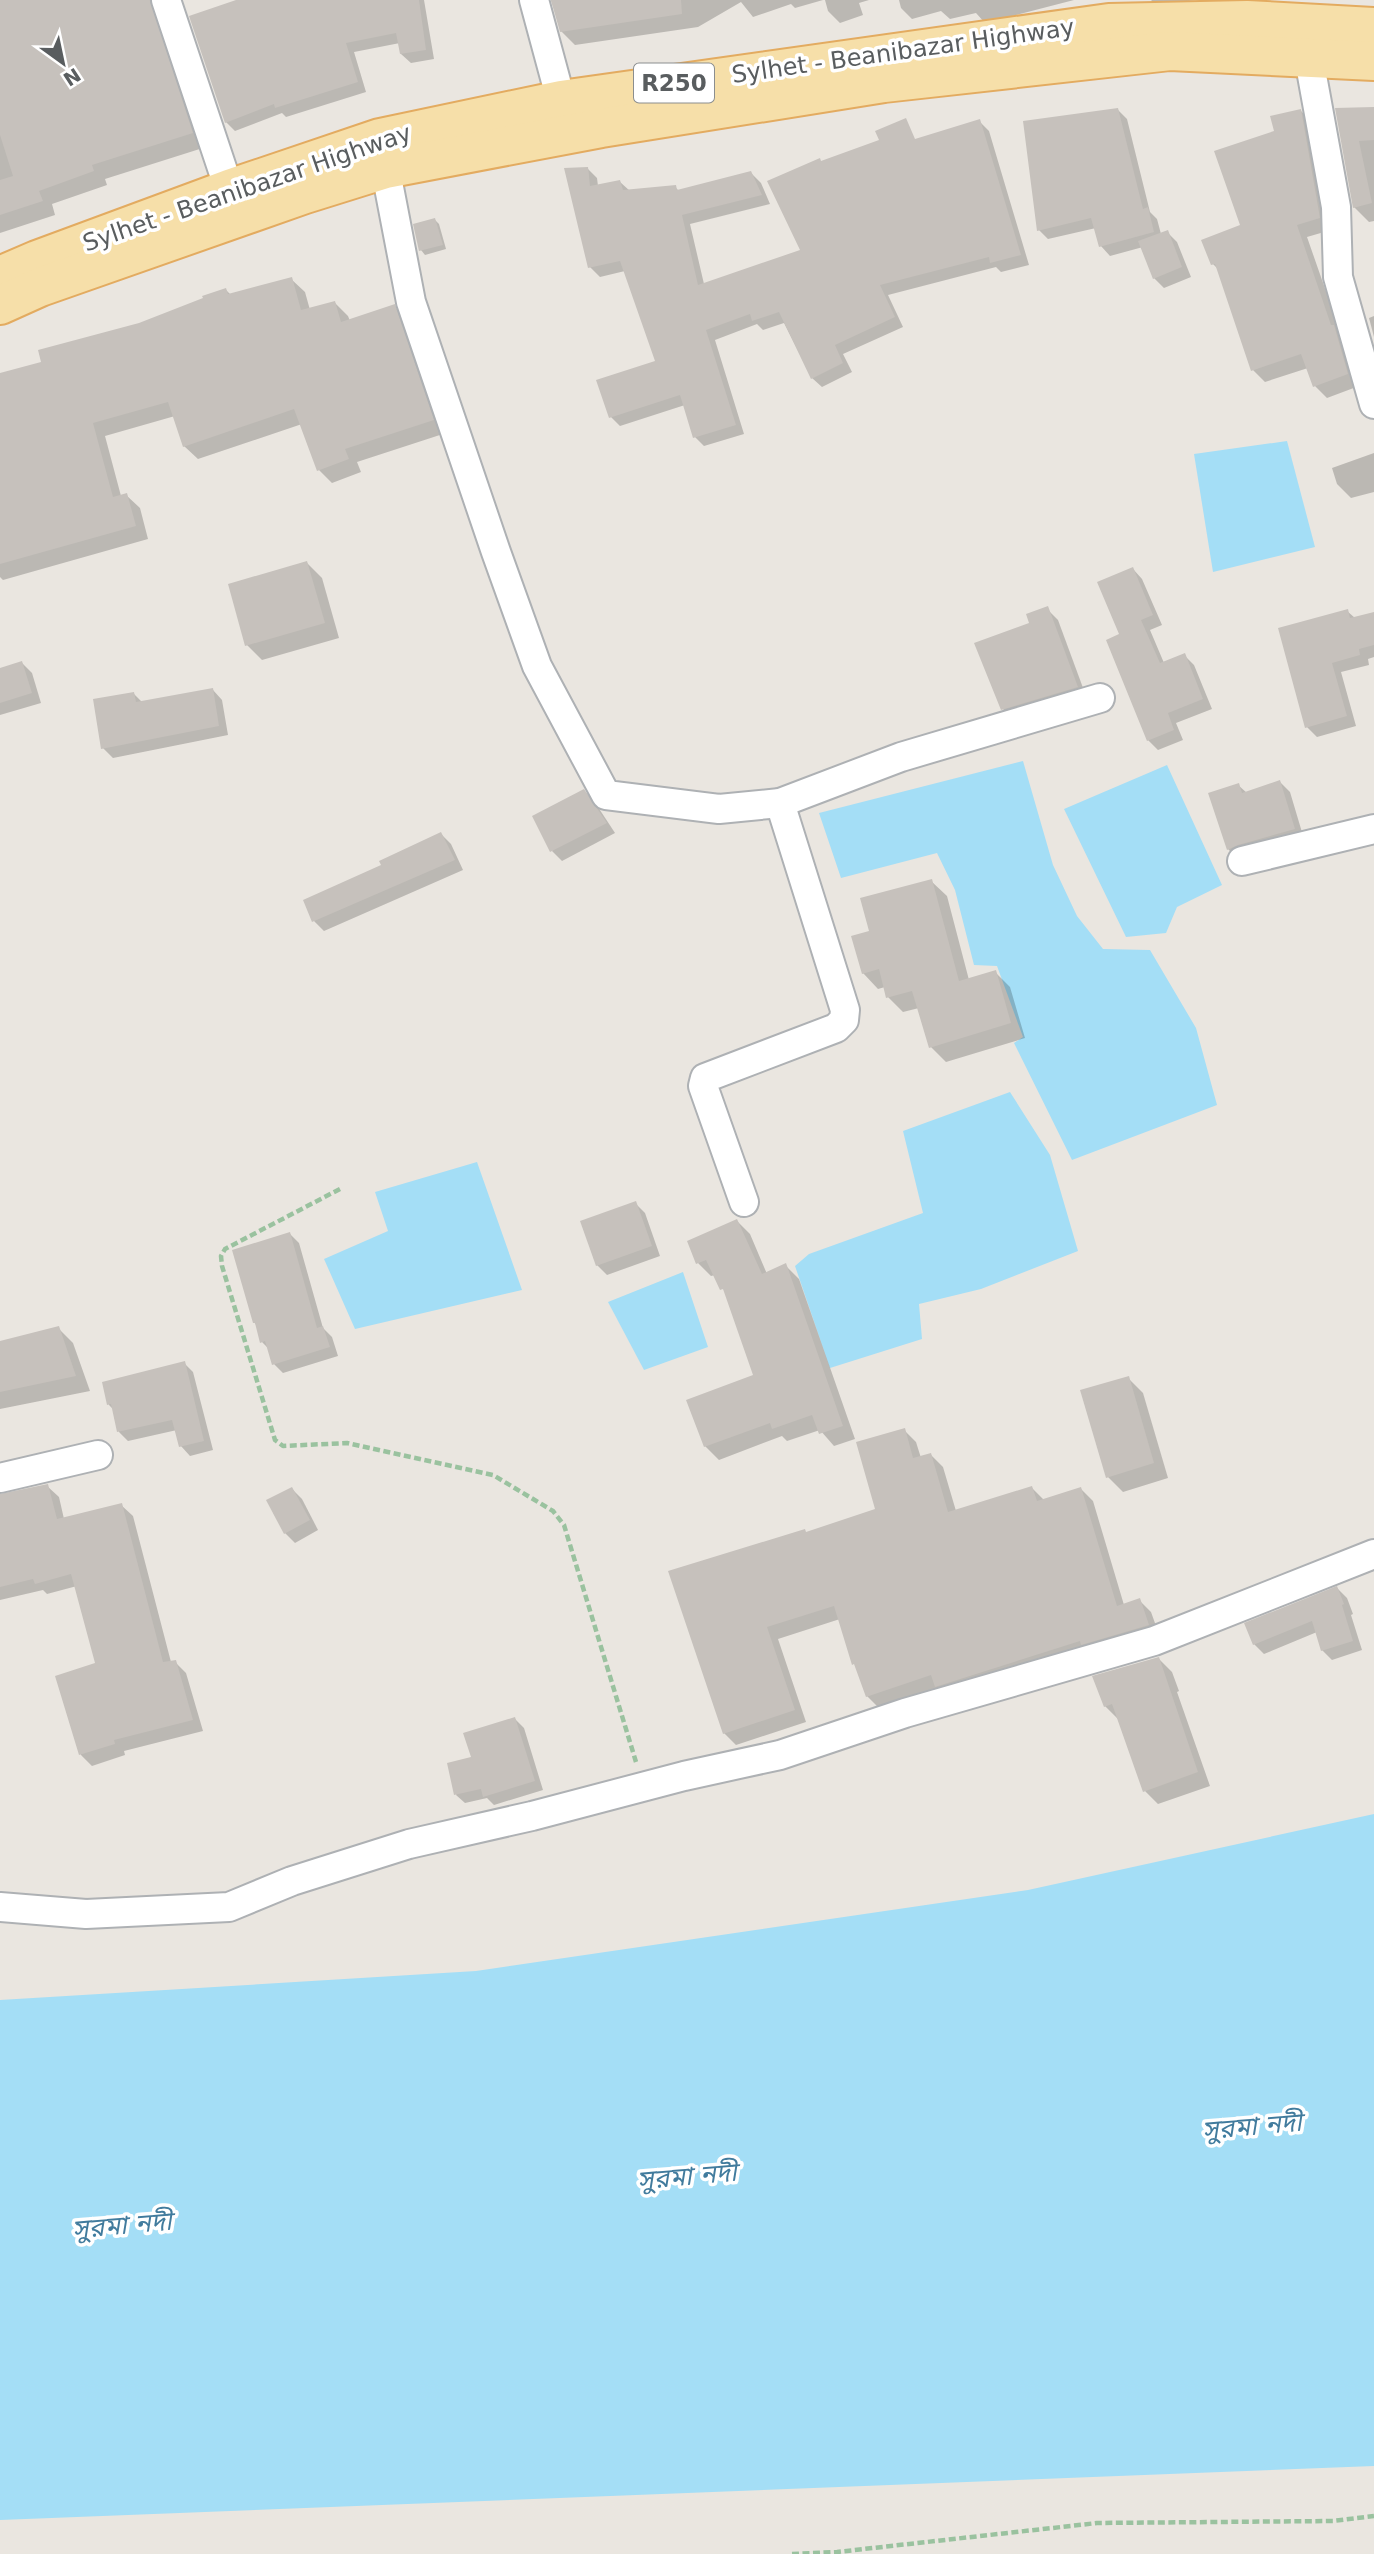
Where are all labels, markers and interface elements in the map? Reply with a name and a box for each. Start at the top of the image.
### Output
street label: Sylhet - Beanibazar Highway [730,13,1076,89]
north arrow [28,28,98,98]
text: N [60,64,85,91]
road number: R250 [634,64,714,102]
street label: Sylhet - Beanibazar Highway [79,118,415,258]
water label: সুরমা নদী [1201,2106,1308,2145]
water label: সুরমা নদী [636,2156,743,2195]
water label: সুরমা নদী [71,2205,178,2244]

